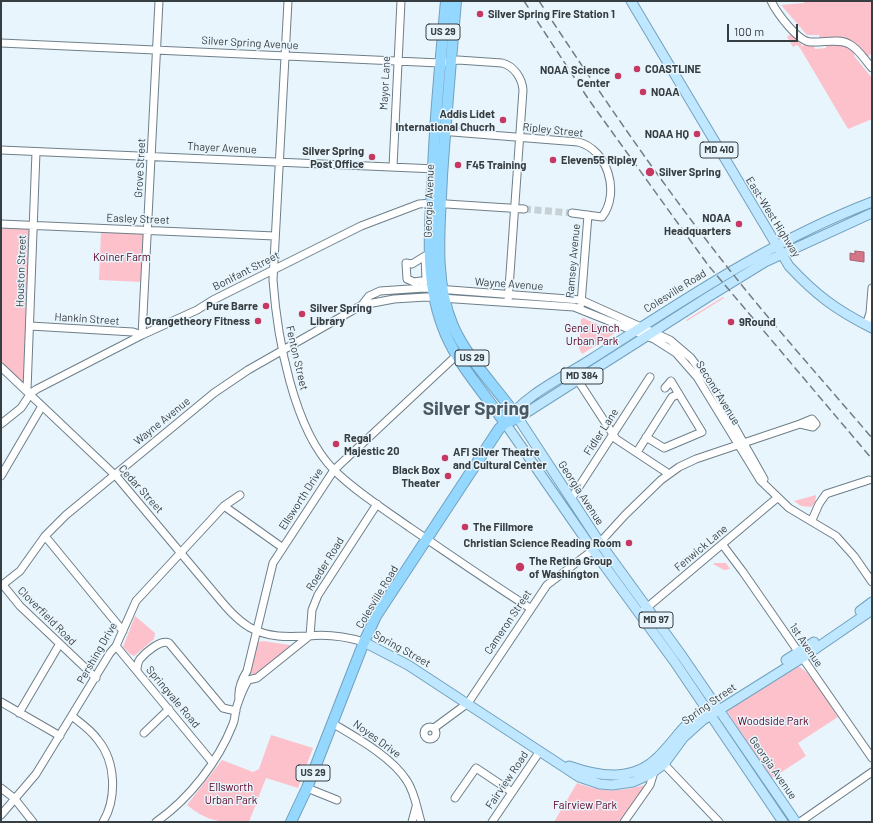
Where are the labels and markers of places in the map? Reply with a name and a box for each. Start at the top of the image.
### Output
place label: Silver Spring Fire Station 1 [488,7,615,21]
marker: Silver Spring Fire Station 1 [475,9,485,19]
place label: COASTLINE [645,62,701,76]
place label: NOAA Science Center [540,63,610,89]
marker: COASTLINE [632,64,642,74]
marker: NOAA Science Center [613,71,623,81]
place label: NOAA [651,85,680,99]
marker: NOAA [638,87,648,97]
place label: Addis Lidet International Chucrh [395,107,495,133]
marker: Addis Lidet International Chucrh [498,115,508,125]
place label: NOAA HQ [645,127,689,141]
marker: NOAA HQ [692,129,702,139]
place label: Silver Spring Post Office [302,144,364,170]
marker: Silver Spring Post Office [367,152,377,162]
place label: Eleven55 Ripley [561,153,637,167]
marker: Eleven55 Ripley [548,155,558,165]
place label: F45 Training [466,158,526,172]
marker: F45 Training [453,160,463,170]
place label: Silver Spring [659,165,721,179]
marker: Silver Spring [644,166,656,178]
place label: NOAA Headquarters [664,211,731,237]
marker: NOAA Headquarters [734,219,744,229]
place label: Pure Barre [206,299,258,313]
marker: Pure Barre [261,301,271,311]
place label: Silver Spring Library [310,301,372,327]
marker: Silver Spring Library [297,309,307,319]
place label: Orangetheory Fitness [145,314,250,328]
place label: 9Round [739,315,776,329]
marker: Orangetheory Fitness [253,316,263,326]
marker: 9Round [726,317,736,327]
place label: Regal Majestic 20 [344,431,399,457]
marker: Regal Majestic 20 [331,439,341,449]
place label: AFI Silver Theatre and Cultural Center [453,445,547,471]
marker: AFI Silver Theatre and Cultural Center [440,453,450,463]
place label: Black Box Theater [392,463,440,489]
marker: Black Box Theater [443,471,453,481]
place label: The Fillmore [473,520,533,534]
marker: The Fillmore [460,522,470,532]
place label: Christian Science Reading Room [464,536,621,550]
marker: Christian Science Reading Room [624,538,634,548]
place label: The Retina Group of Washington [529,554,612,580]
marker: The Retina Group of Washington [514,561,526,573]

